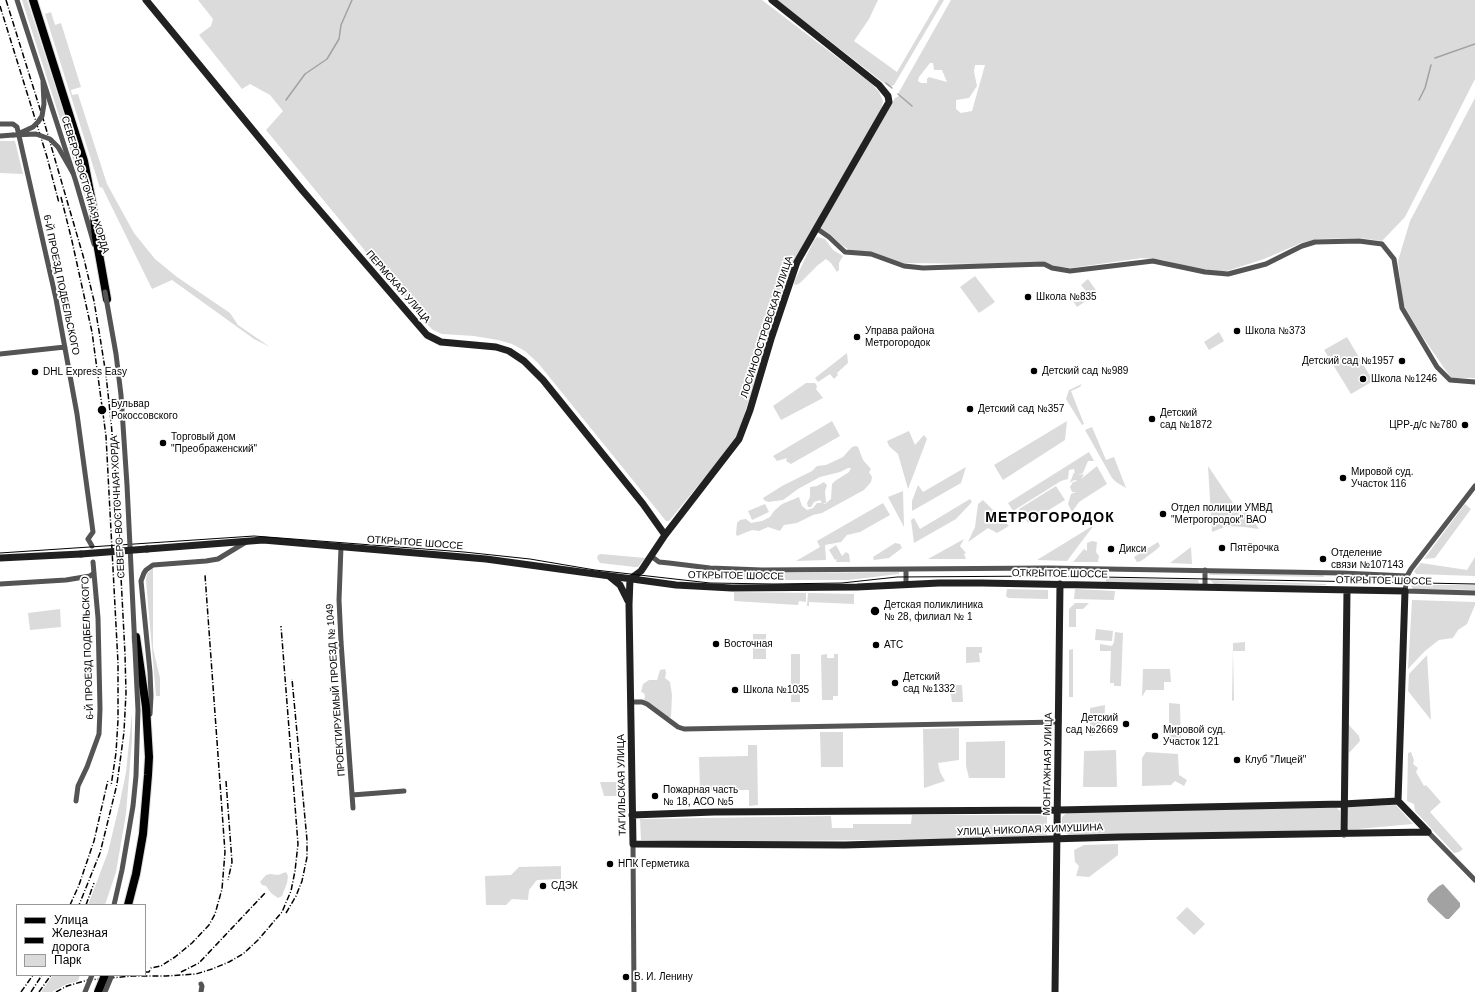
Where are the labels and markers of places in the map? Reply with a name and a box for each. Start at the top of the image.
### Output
place label: Школа №835 [1036,291,1097,303]
marker: Школа №835 [1023,292,1033,302]
place label: Управа района Метрогородок [865,325,934,348]
place label: Школа №373 [1245,325,1306,337]
marker: Школа №373 [1232,326,1242,336]
marker: Управа района Метрогородок [852,332,862,342]
place label: Детский сад №1957 [1302,355,1394,367]
marker: Детский сад №1957 [1397,356,1407,366]
place label: Детский сад №989 [1042,365,1128,377]
place label: DHL Express Easy [43,366,127,378]
marker: Детский сад №989 [1029,366,1039,376]
marker: DHL Express Easy [30,367,40,377]
place label: Школа №1246 [1371,373,1437,385]
marker: Школа №1246 [1358,374,1368,384]
place label: Бульвар Рокоссовского [111,398,178,422]
place label: Детский сад №357 [978,403,1064,415]
marker: Бульвар Рокоссовского [96,404,108,416]
marker: Детский сад №357 [965,404,975,414]
place label: Детский сад №1872 [1160,407,1212,430]
marker: Детский сад №1872 [1147,414,1157,424]
place label: ЦРР-д/с №780 [1389,419,1457,431]
marker: ЦРР-д/с №780 [1460,420,1470,430]
place label: Торговый дом "Преображенский" [171,431,257,454]
marker: Торговый дом "Преображенский" [158,438,168,448]
place label: Мировой суд. Участок 116 [1351,466,1413,490]
marker: Мировой суд. Участок 116 [1338,473,1348,483]
place label: Отдел полиции УМВД "Метрогородок" ВАО [1171,502,1272,526]
marker: Отдел полиции УМВД "Метрогородок" ВАО [1158,509,1168,519]
place label: Пятёрочка [1230,542,1279,554]
place label: Дикси [1119,543,1146,555]
marker: Пятёрочка [1217,543,1227,553]
marker: Дикси [1106,544,1116,554]
place label: Отделение связи №107143 [1331,547,1404,570]
marker: Отделение связи №107143 [1318,554,1328,564]
place label: Детская поликлиника № 28, филиал № 1 [884,599,983,622]
marker: Детская поликлиника № 28, филиал № 1 [869,605,881,617]
place label: Восточная [724,638,773,650]
marker: Восточная [711,639,721,649]
place label: АТС [884,639,903,651]
marker: АТС [871,640,881,650]
place label: Детский сад №1332 [903,671,955,694]
marker: Детский сад №1332 [890,678,900,688]
place label: Школа №1035 [743,684,809,696]
marker: Школа №1035 [730,685,740,695]
place label: Детский сад №2669 [1066,712,1118,736]
marker: Детский сад №2669 [1121,719,1131,729]
place label: Мировой суд. Участок 121 [1163,724,1225,748]
marker: Мировой суд. Участок 121 [1150,731,1160,741]
place label: Клуб "Лицей" [1245,754,1306,766]
marker: Клуб "Лицей" [1232,755,1242,765]
place label: Пожарная часть № 18, АСО №5 [663,784,738,808]
marker: Пожарная часть № 18, АСО №5 [650,791,660,801]
place label: НПК Герметика [618,858,689,870]
marker: НПК Герметика [605,859,615,869]
place label: СДЭК [551,880,578,892]
marker: СДЭК [538,881,548,891]
place label: В. И. Ленину [634,971,693,983]
marker: В. И. Ленину [621,972,631,982]

